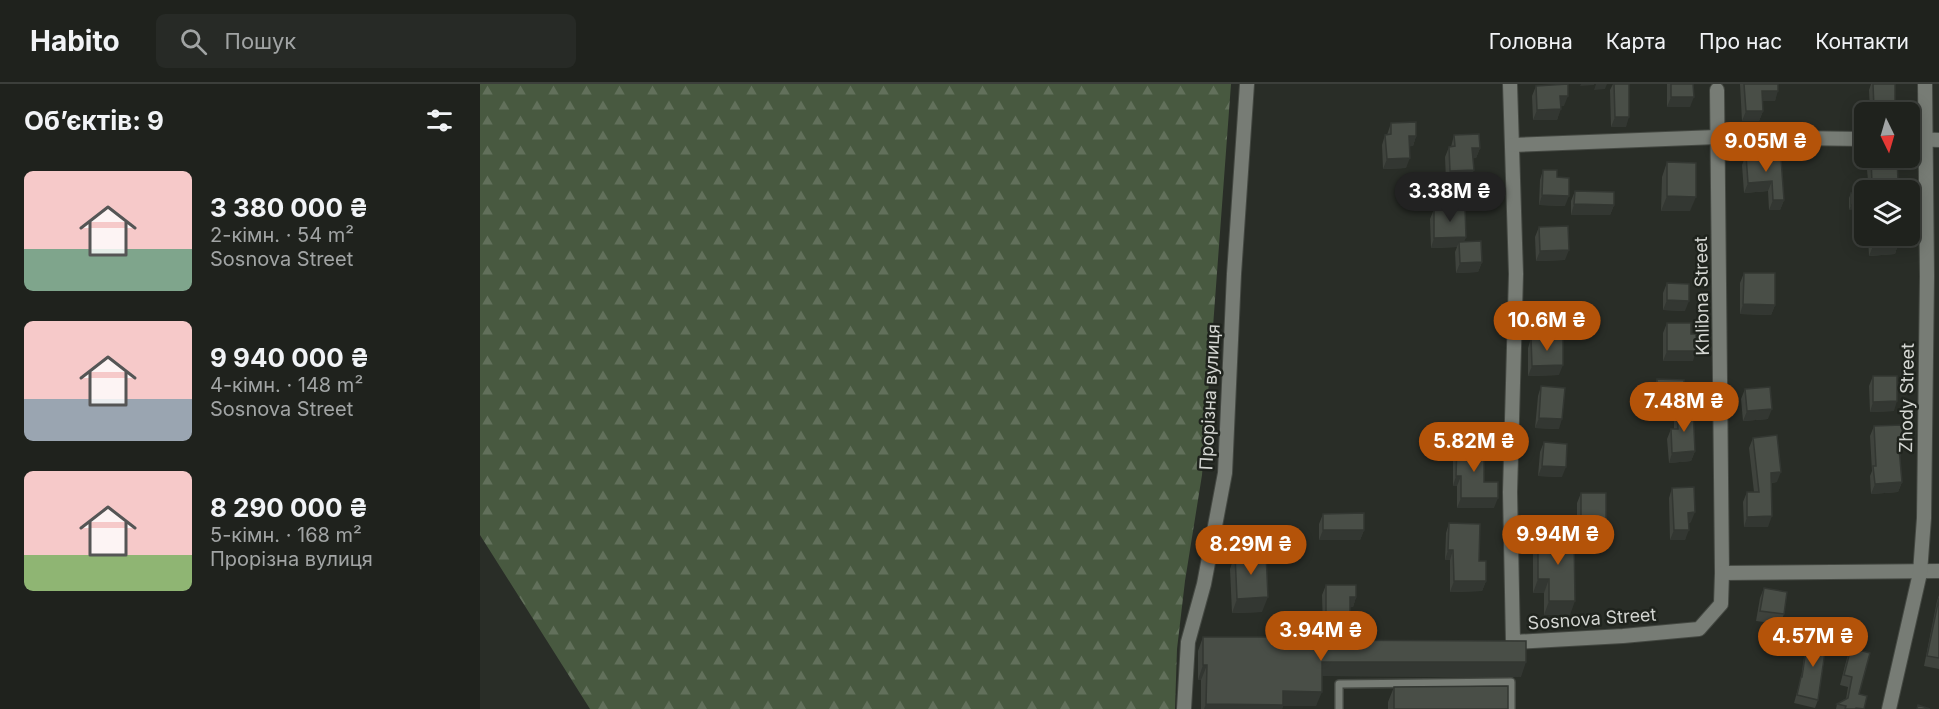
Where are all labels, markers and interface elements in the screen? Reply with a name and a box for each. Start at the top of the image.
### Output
search box [156,14,576,68]
text: Habito [30,24,120,58]
icon: search [177,25,210,58]
text: Пошук [225,28,296,54]
text: Головна [1489,29,1573,54]
text: Карта [1606,29,1666,54]
text: Про нас [1699,29,1782,54]
text: Контакти [1815,29,1909,54]
north arrow [1854,102,1920,168]
map controls [1854,102,1920,246]
icon: filters [423,104,456,137]
text: Об’єктів: 9 [24,105,164,136]
pin: 9.05M ₴ [1711,122,1821,173]
text: 9.05M ₴ [1725,129,1807,153]
pin: 3.38M ₴ [1395,172,1505,223]
text: 3.38M ₴ [1409,179,1491,203]
button: layers [1854,180,1920,246]
text: 3 380 000 ₴ [210,192,368,223]
icon: home [72,195,144,267]
text: 2-кімн. · 54 m² [210,223,354,247]
street label: Khlibna Street [1690,236,1713,356]
text: Sosnova Street [210,247,353,271]
pin: 10.6M ₴ [1492,301,1602,352]
text: 10.6M ₴ [1508,308,1586,332]
street label: Прорізна вулиця [1195,323,1224,471]
text: 9 940 000 ₴ [210,342,369,373]
street label: Zhody Street [1895,343,1918,453]
icon: home [72,345,144,417]
text: 4-кімн. · 148 m² [210,373,363,397]
pin: 7.48M ₴ [1629,382,1739,433]
text: 7.48M ₴ [1644,389,1724,413]
text: Sosnova Street [210,397,353,421]
pin: 5.82M ₴ [1419,422,1529,473]
text: 5.82M ₴ [1433,429,1515,453]
text: 8 290 000 ₴ [210,492,368,523]
icon: home [72,495,144,567]
pin: 9.94M ₴ [1503,515,1613,566]
text: 9.94M ₴ [1516,522,1600,546]
text: 5-кімн. · 168 m² [210,523,362,547]
pin: 8.29M ₴ [1196,525,1306,576]
text: 8.29M ₴ [1209,532,1293,556]
text: Прорізна вулиця [210,547,373,571]
street label: Sosnova Street [1527,604,1657,633]
pin: 3.94M ₴ [1266,611,1376,662]
pin: 4.57M ₴ [1758,617,1868,668]
text: 3.94M ₴ [1279,618,1363,642]
text: 4.57M ₴ [1772,624,1854,648]

